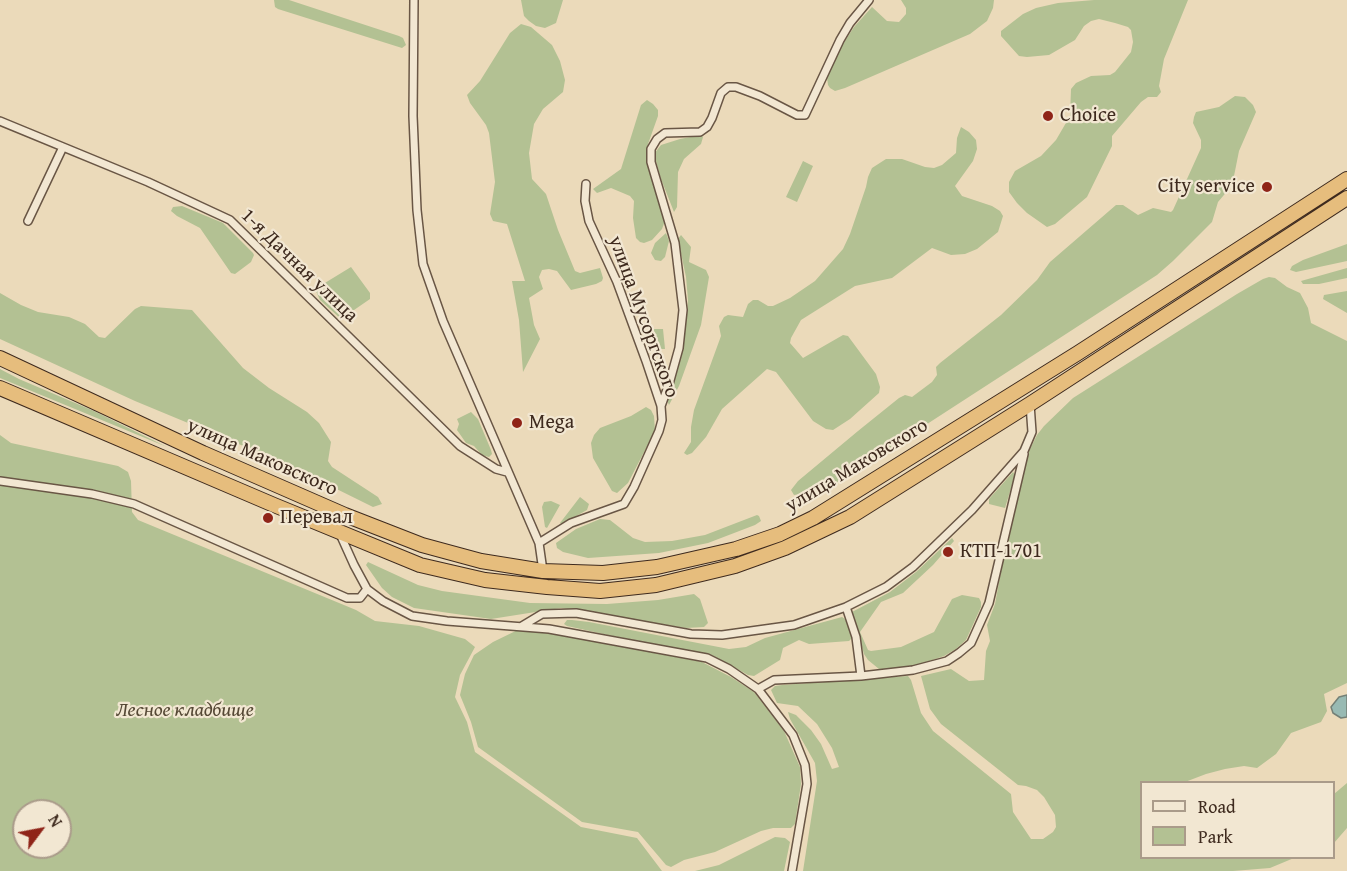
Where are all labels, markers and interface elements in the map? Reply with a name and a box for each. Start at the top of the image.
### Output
place label: Choice [1060,104,1116,128]
marker: Choice [1041,109,1055,123]
place label: City service [1158,175,1255,199]
marker: City service [1260,180,1274,194]
street label: 1-я Дачная улица [235,204,363,328]
street label: улица Мусоргского [603,233,683,401]
place label: Mega [529,411,574,435]
street label: улица Маковского [183,414,341,502]
street label: улица Маковского [781,414,933,518]
marker: Mega [510,416,524,430]
place label: Перевал [280,506,353,530]
marker: Перевал [261,511,275,525]
place label: КТП-1701 [960,540,1042,564]
marker: КТП-1701 [941,545,955,559]
park label: Лесное кладбище [116,699,254,723]
legend [1140,781,1335,859]
text: Road [1198,793,1236,820]
north arrow [12,799,72,859]
text: N [43,810,69,831]
text: Park [1198,823,1233,850]

